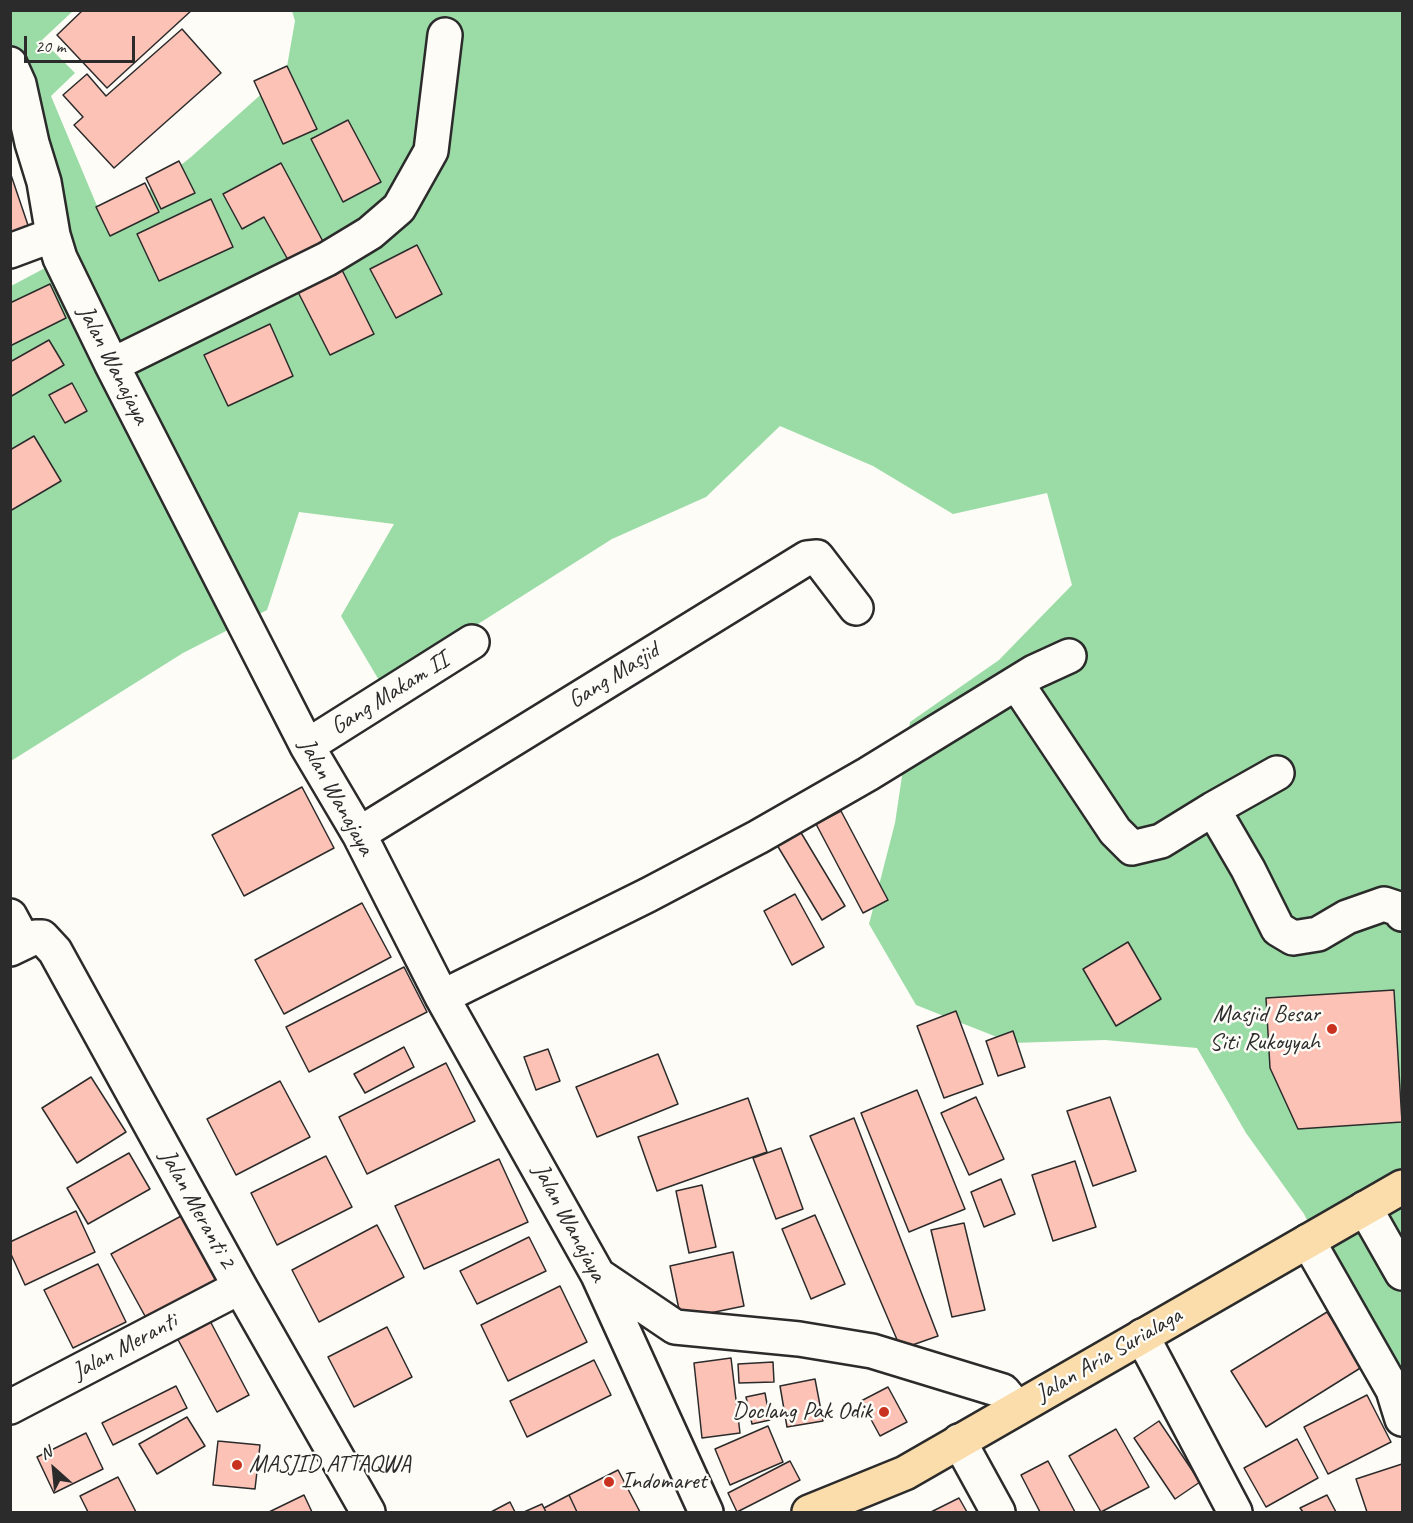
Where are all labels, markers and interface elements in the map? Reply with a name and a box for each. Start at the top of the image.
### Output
scale bar [27,24,138,62]
text: 20 m [35,35,66,57]
street label: Jalan Wanajaya [71,301,155,429]
street label: Gang Masjid [563,637,665,715]
street label: Gang Makam II [326,646,454,742]
street label: Jalan Wanajaya [292,733,380,861]
place label: Masjid Besar Siti Rukoyyah [1209,1001,1320,1057]
marker: Masjid Besar Siti Rukoyyah [1325,1022,1339,1036]
street label: Jalan Meranti 2 [153,1145,241,1273]
street label: Jalan Wanajaya [526,1159,612,1287]
street label: Jalan Aria Surialaga [1031,1302,1187,1408]
street label: Jalan Meranti [68,1307,182,1387]
place label: Doclang Pak Odik [732,1398,872,1426]
marker: Doclang Pak Odik [877,1405,891,1419]
north arrow [24,1439,84,1499]
text: N [37,1442,55,1464]
place label: MASJID ATTAQWA [249,1451,411,1479]
marker: MASJID ATTAQWA [230,1458,244,1472]
place label: Indomaret [621,1468,707,1496]
marker: Indomaret [602,1475,616,1489]

